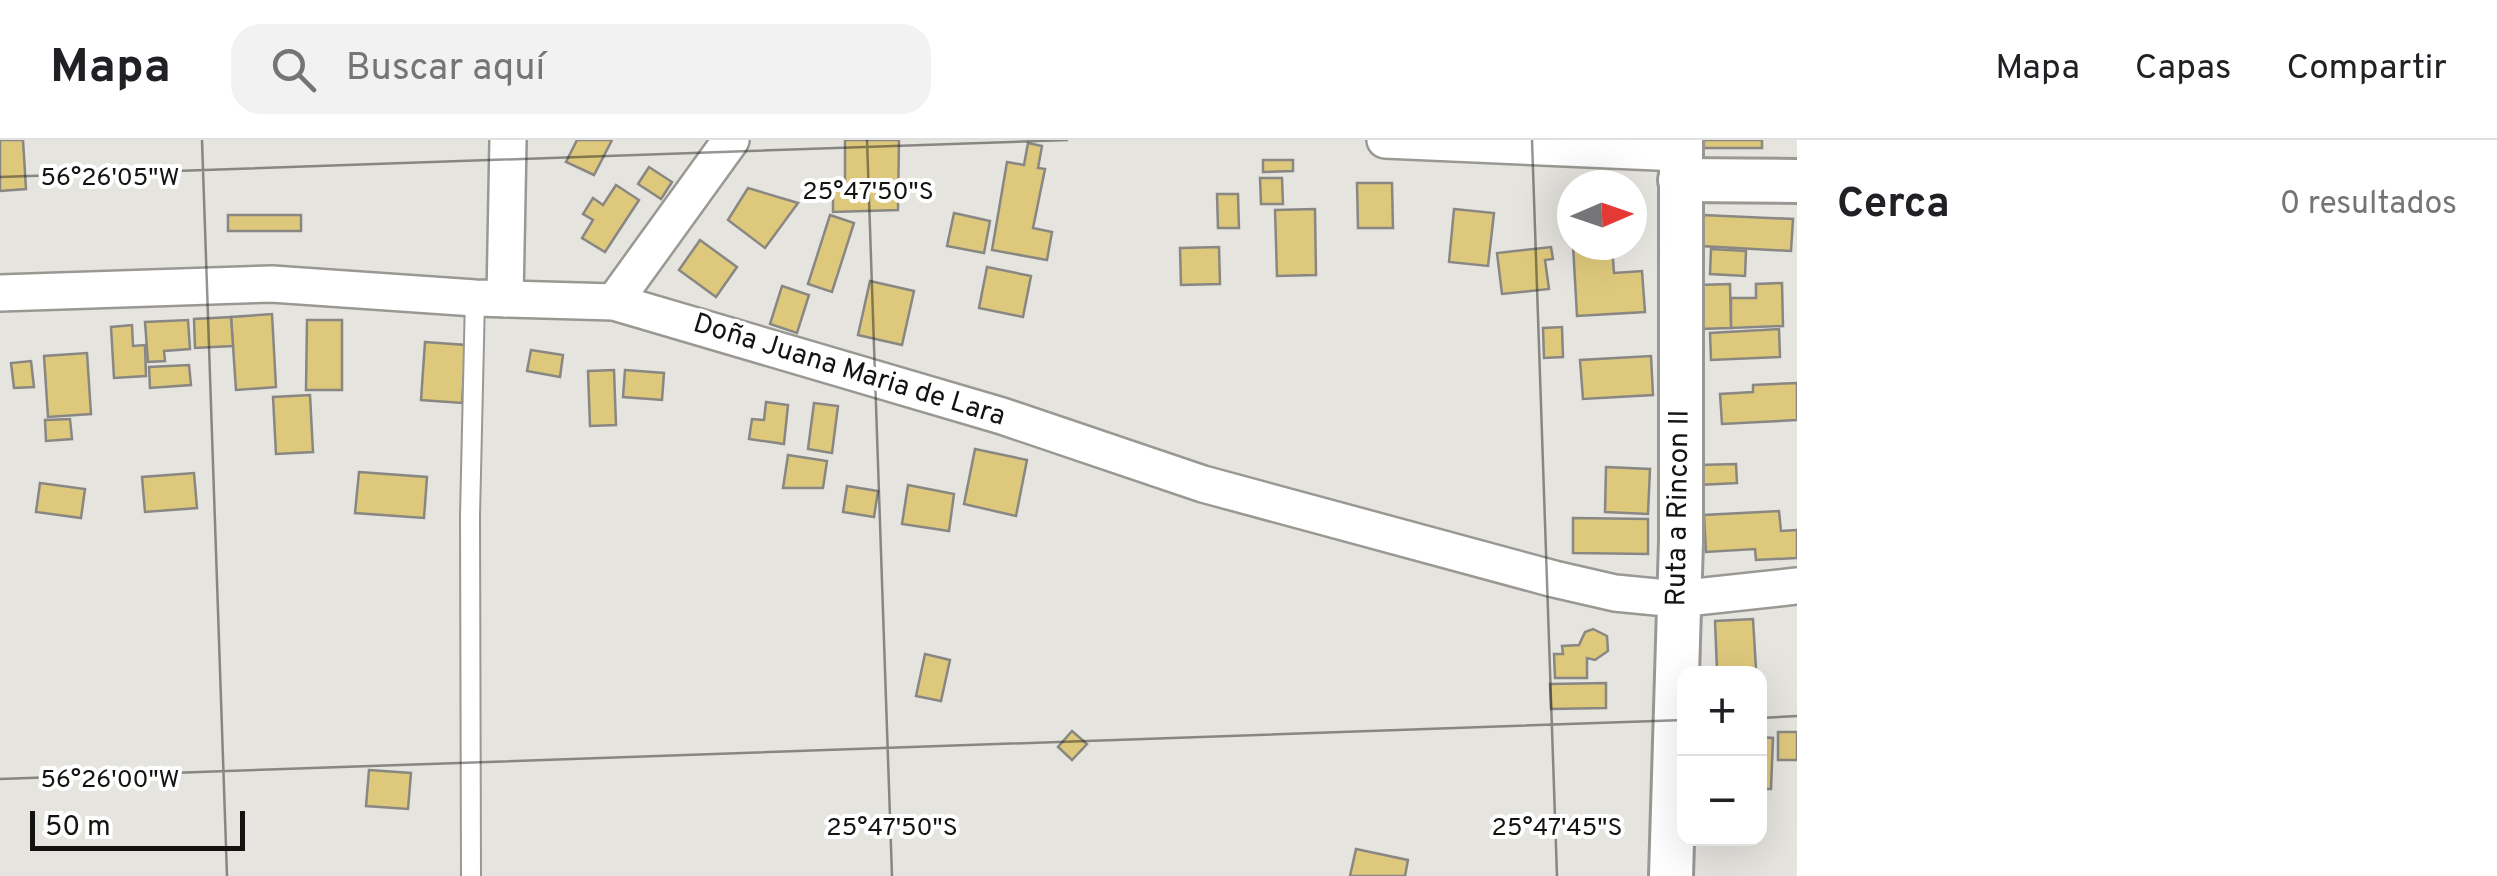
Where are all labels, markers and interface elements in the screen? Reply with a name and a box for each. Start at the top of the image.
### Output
search box [231,24,931,114]
text: Mapa [50,39,171,99]
icon: search [266,42,321,97]
text: Buscar aquí [346,45,545,94]
text: Mapa [1995,47,2080,91]
text: Capas [2135,47,2231,91]
text: Compartir [2286,47,2447,91]
text: 56°26'05"W [41,163,179,195]
north arrow [1557,170,1647,260]
text: 25°47'50"S [802,177,934,209]
text: Cerca [1837,179,1950,232]
text: 0 resultados [2280,185,2457,225]
street label: Doña Juana Maria de Lara [689,306,1009,436]
street label: Ruta a Rincon II [1659,409,1699,607]
map controls [1677,666,1767,846]
button: + [1677,666,1767,756]
button: − [1677,756,1767,846]
text: 56°26'00"W [40,765,180,797]
scale bar [30,806,245,850]
text: 50 m [45,810,111,846]
text: 25°47'50"S [826,813,958,845]
text: 25°47'45"S [1492,813,1622,845]

